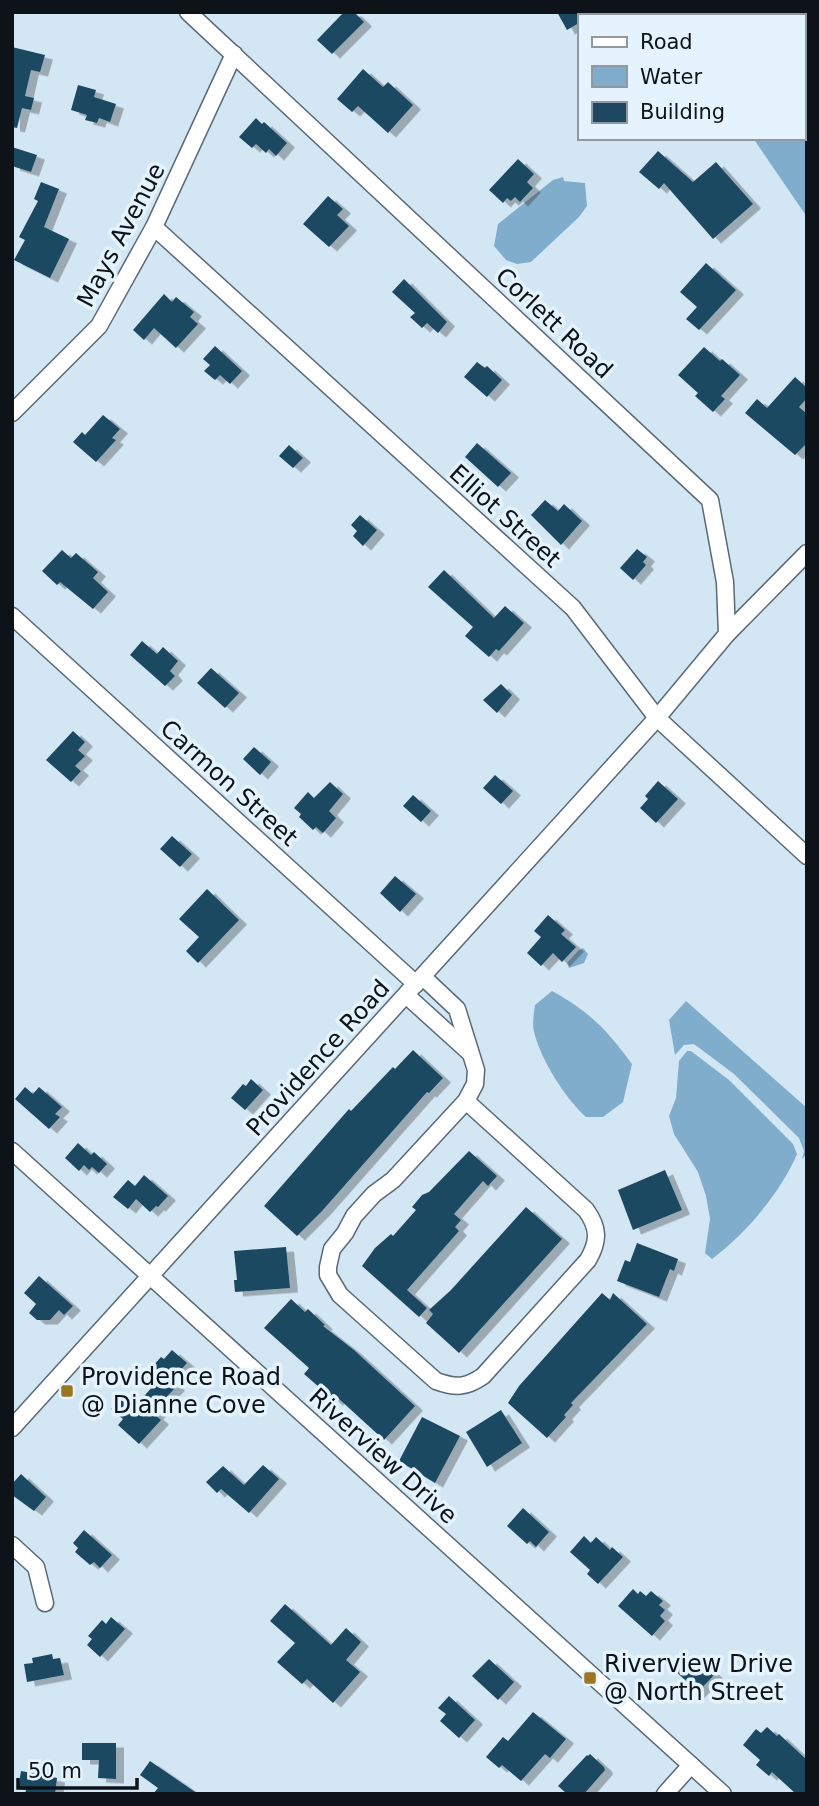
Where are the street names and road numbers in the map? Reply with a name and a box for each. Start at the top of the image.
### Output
street label: Mays Avenue [71,158,171,312]
street label: Corlett Road [490,262,618,384]
street label: Elliot Street [444,459,566,573]
street label: Carmon Street [155,714,303,852]
street label: Providence Road [241,974,395,1142]
street label: Riverview Drive [303,1382,463,1530]

